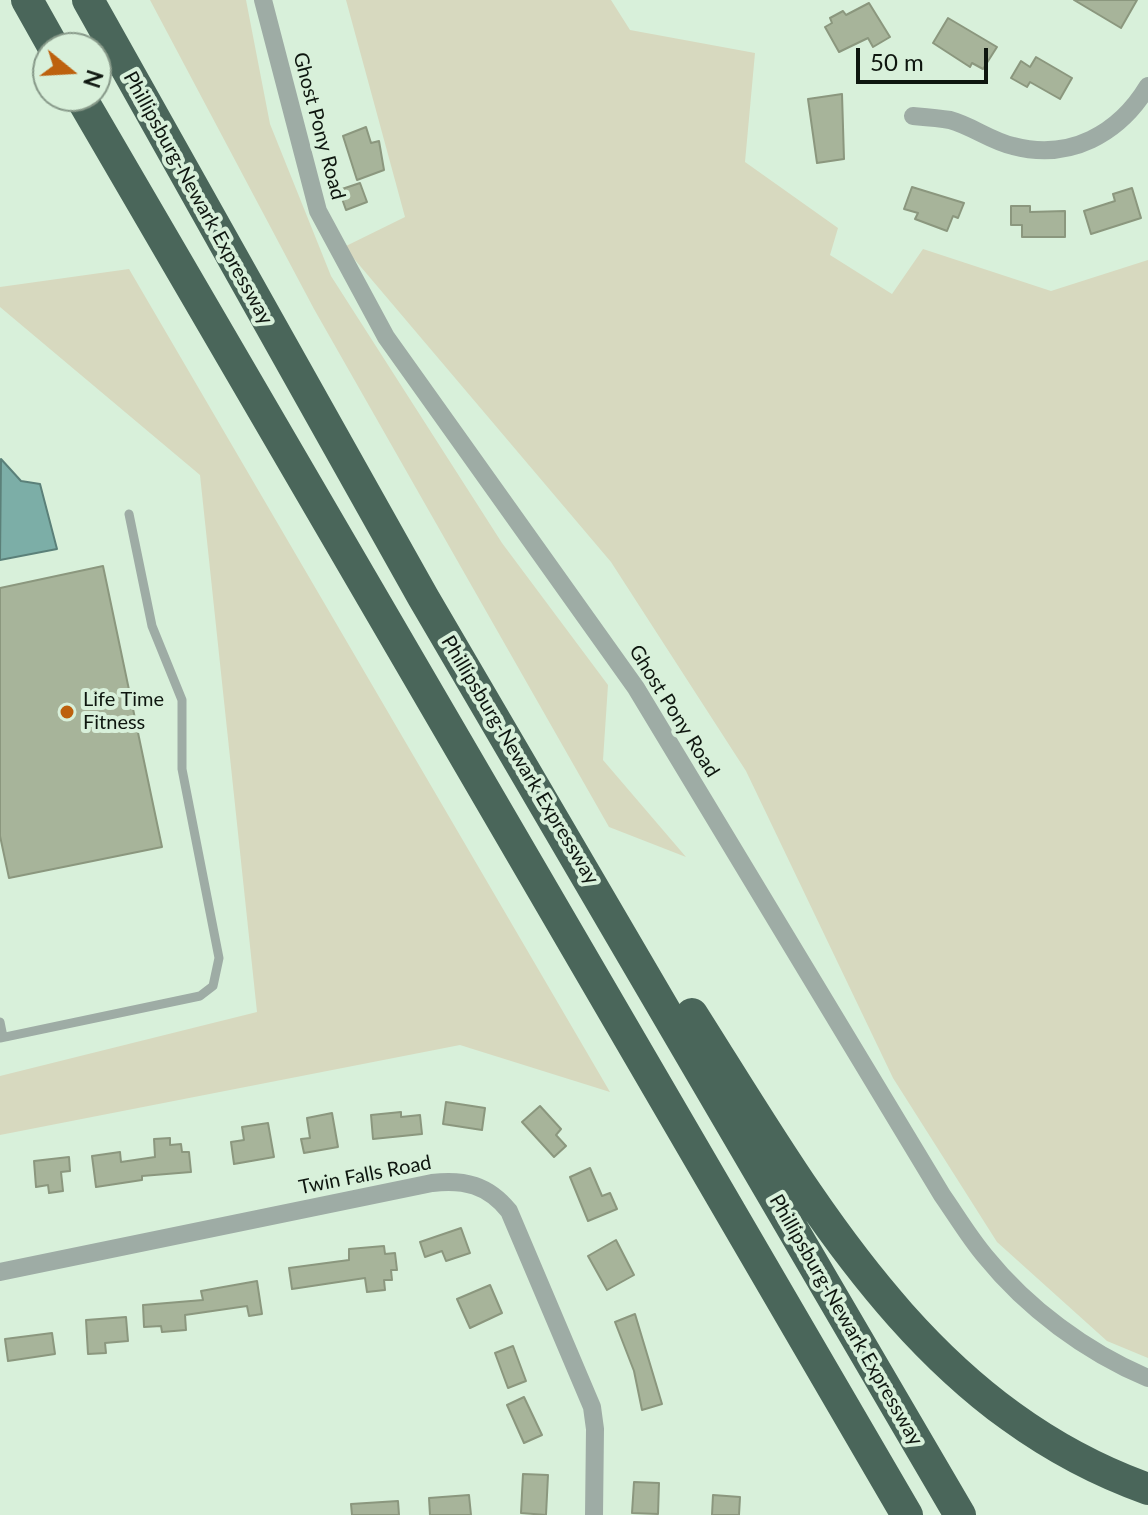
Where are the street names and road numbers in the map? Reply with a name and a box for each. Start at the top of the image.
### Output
street label: Ghost Pony Road [288,50,350,202]
street label: Phillipsburg-Newark Expressway [118,67,278,329]
street label: Phillipsburg-Newark Expressway [436,631,604,889]
street label: Ghost Pony Road [624,640,724,782]
street label: Twin Falls Road [297,1150,433,1200]
street label: Phillipsburg-Newark Expressway [764,1190,928,1450]

